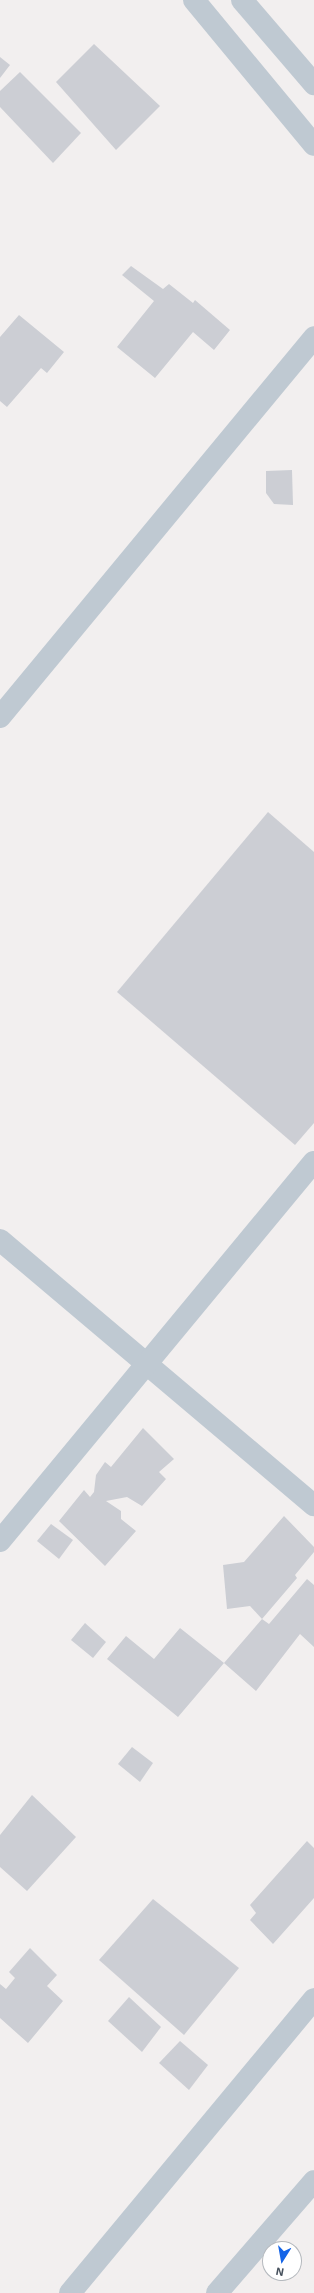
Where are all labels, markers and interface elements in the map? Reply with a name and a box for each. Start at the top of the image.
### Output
north arrow [262,2241,302,2281]
text: N [275,2265,285,2279]

